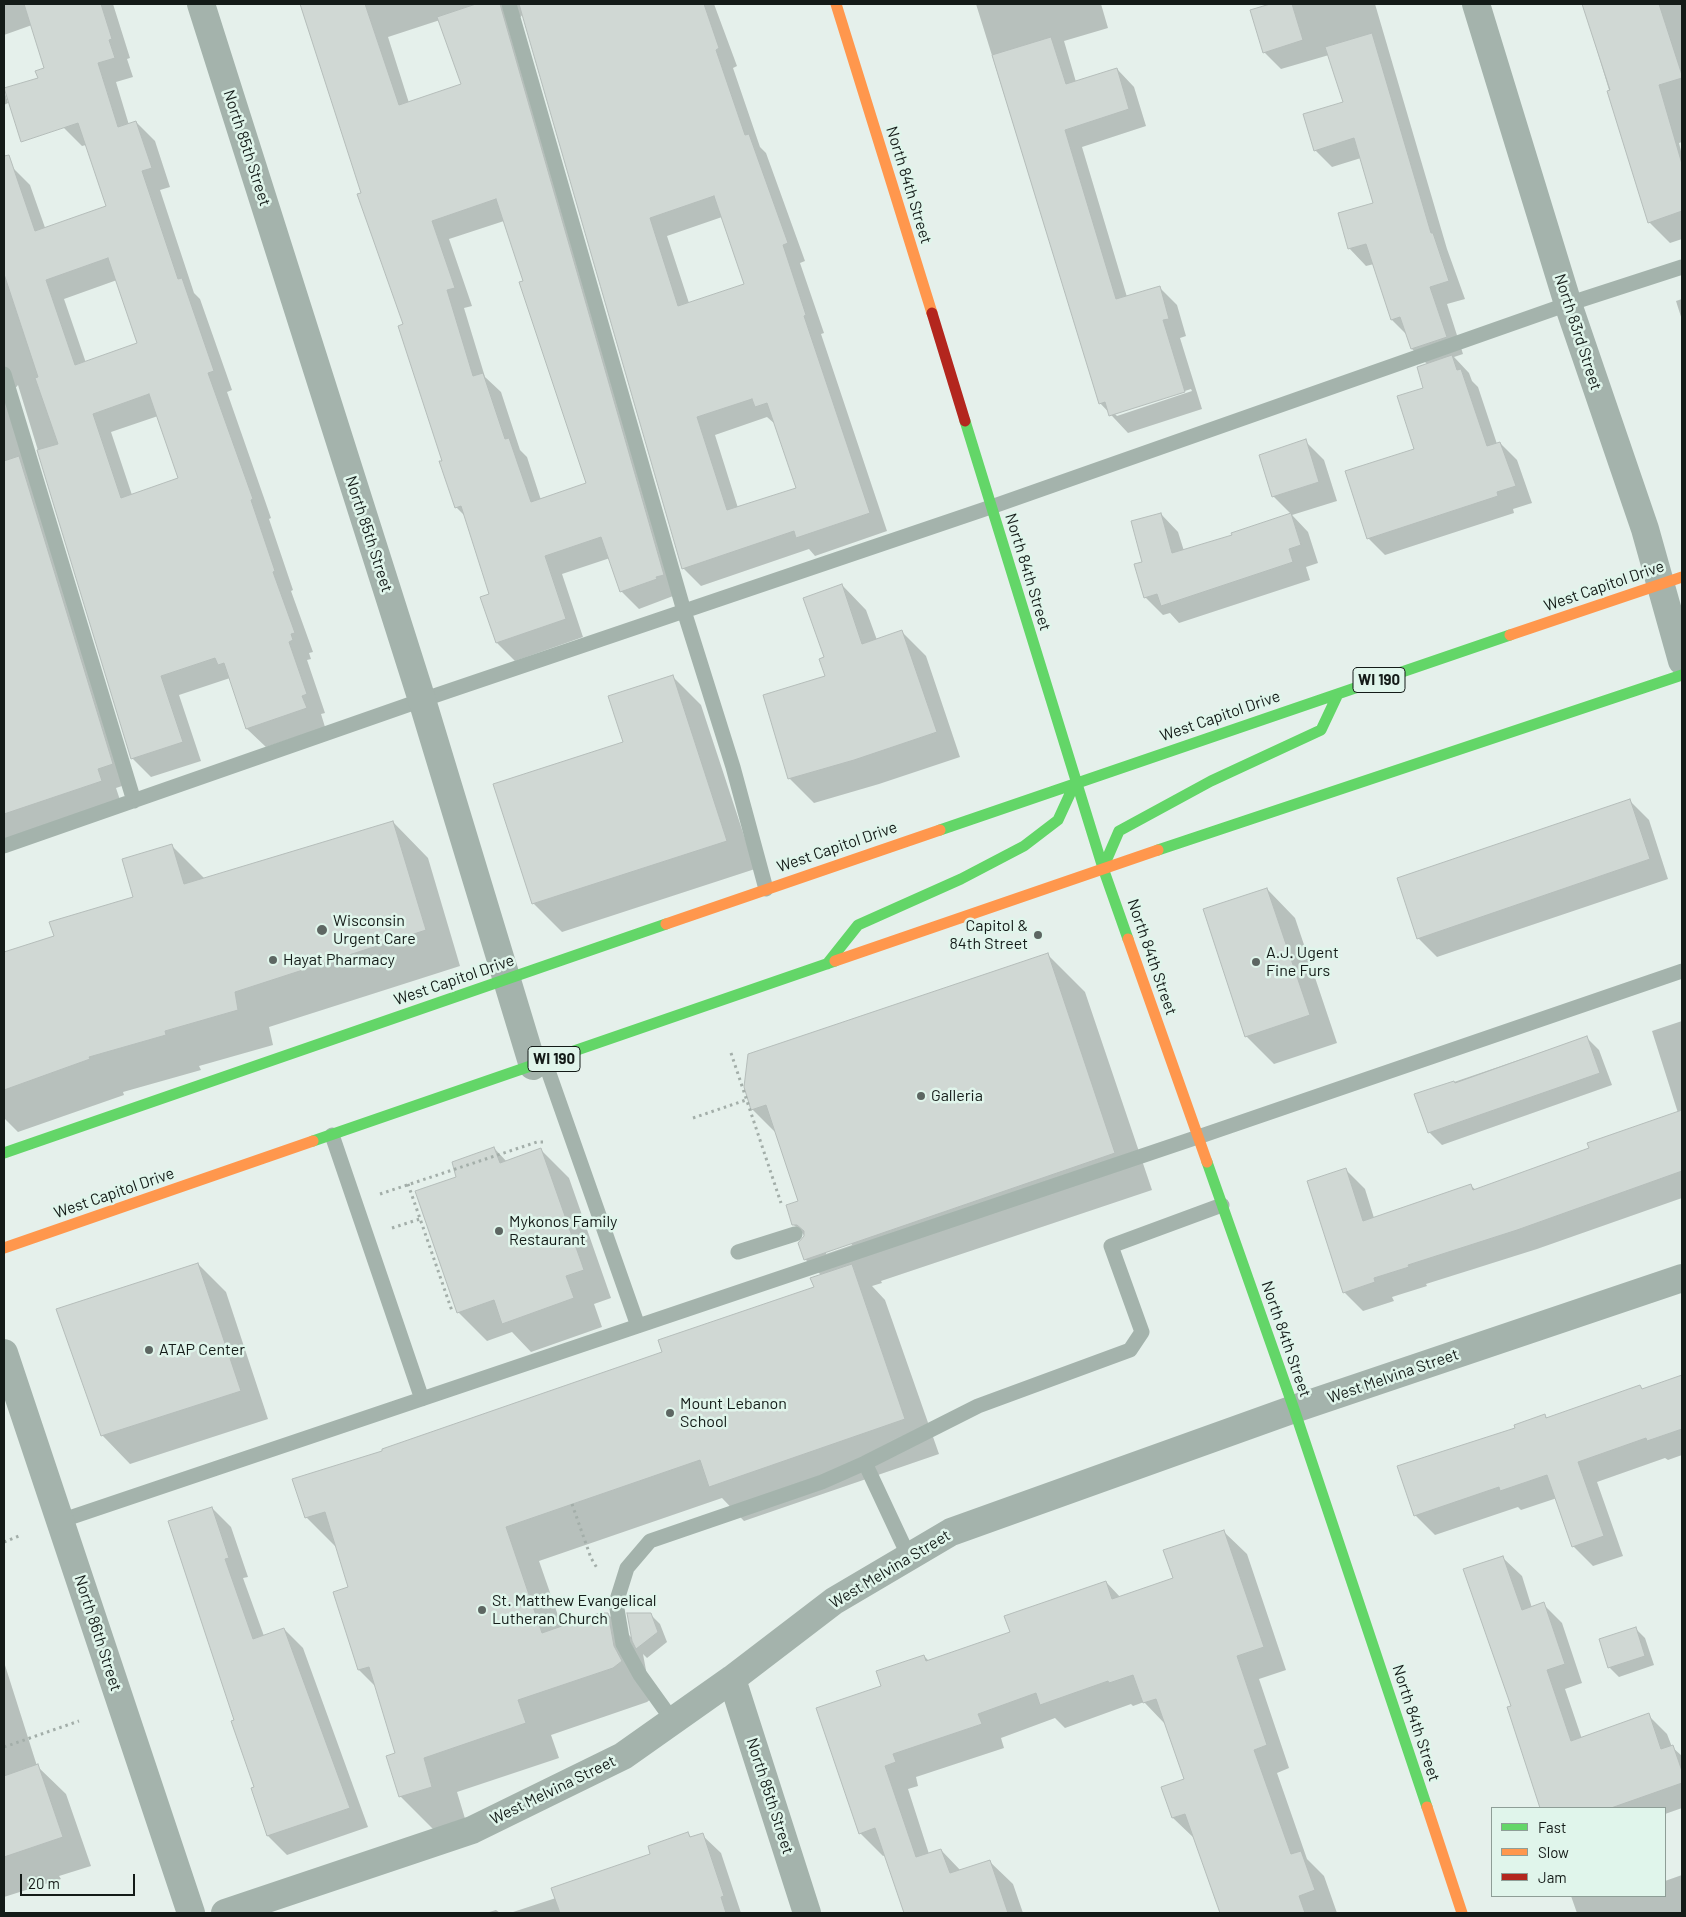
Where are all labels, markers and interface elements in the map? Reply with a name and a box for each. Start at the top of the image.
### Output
street label: North 85th Street [219,87,275,209]
street label: North 84th Street [882,124,936,246]
street label: North 83rd Street [1550,271,1606,393]
street label: North 85th Street [341,473,397,595]
street label: North 84th Street [1001,511,1055,633]
street label: West Capitol Drive [1541,556,1667,616]
road number: WI 190 [1353,668,1405,692]
street label: West Capitol Drive [1157,686,1283,746]
street label: West Capitol Drive [774,817,900,877]
street label: North 84th Street [1123,896,1181,1018]
place label: Wisconsin Urgent Care [333,911,416,949]
place label: Capitol & 84th Street [950,916,1028,954]
marker: Wisconsin Urgent Care [315,923,329,937]
marker: Capitol & 84th Street [1032,929,1044,941]
place label: A.J. Ugent Fine Furs [1266,943,1339,981]
place label: Hayat Pharmacy [283,950,395,970]
street label: West Capitol Drive [391,950,517,1010]
marker: Hayat Pharmacy [267,954,279,966]
marker: A.J. Ugent Fine Furs [1250,956,1262,968]
road number: WI 190 [528,1046,580,1072]
place label: Galleria [931,1086,983,1106]
marker: Galleria [915,1090,927,1102]
street label: West Capitol Drive [51,1163,177,1223]
place label: Mykonos Family Restaurant [509,1212,617,1250]
marker: Mykonos Family Restaurant [493,1225,505,1237]
street label: North 84th Street [1257,1278,1315,1400]
place label: ATAP Center [159,1340,245,1360]
marker: ATAP Center [143,1344,155,1356]
street label: West Melvina Street [1325,1345,1461,1407]
place label: Mount Lebanon School [680,1394,787,1432]
marker: Mount Lebanon School [664,1407,676,1419]
street label: West Melvina Street [826,1525,954,1613]
street label: North 86th Street [70,1572,126,1694]
place label: St. Matthew Evangelical Lutheran Church [492,1591,657,1629]
marker: St. Matthew Evangelical Lutheran Church [476,1604,488,1616]
street label: North 84th Street [1388,1662,1444,1784]
street label: North 85th Street [742,1735,798,1857]
street label: West Melvina Street [487,1751,619,1829]
legend [1491,1807,1666,1897]
text: Fast [1538,1818,1566,1836]
text: Slow [1538,1843,1569,1861]
scale bar [22,1864,138,1896]
text: Jam [1538,1868,1567,1886]
text: 20 m [28,1874,60,1892]

